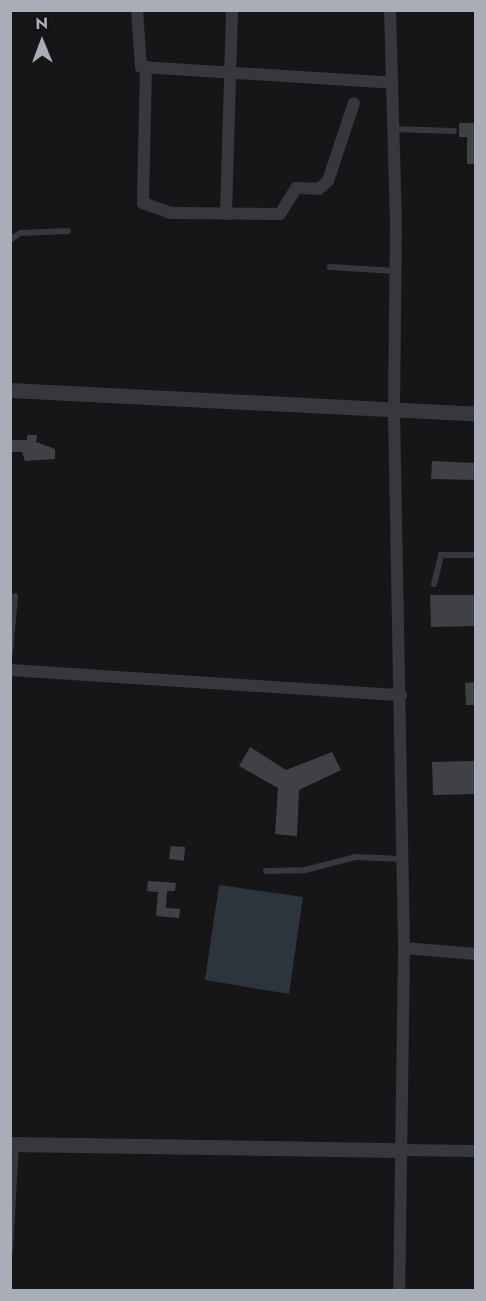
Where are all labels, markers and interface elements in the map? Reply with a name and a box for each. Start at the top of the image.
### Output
north arrow [12,12,72,72]
text: N [35,12,48,35]

